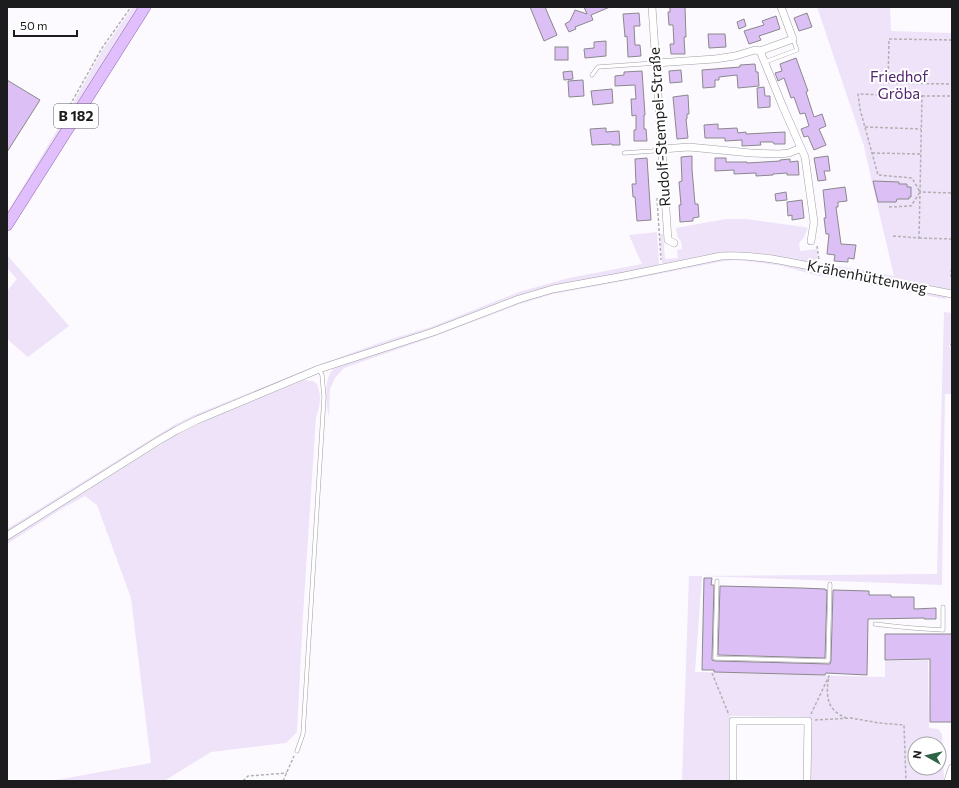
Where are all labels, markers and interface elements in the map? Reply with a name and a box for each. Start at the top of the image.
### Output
scale bar [14,12,77,38]
text: 50 m [20,18,48,32]
street label: Rudolf-Stempel-Straße [644,47,674,207]
park label: Friedhof Gröba [870,67,928,102]
road number: B 182 [54,104,98,128]
street label: Krähenhüttenweg [806,256,929,296]
north arrow [907,736,947,776]
text: N [910,750,924,760]

